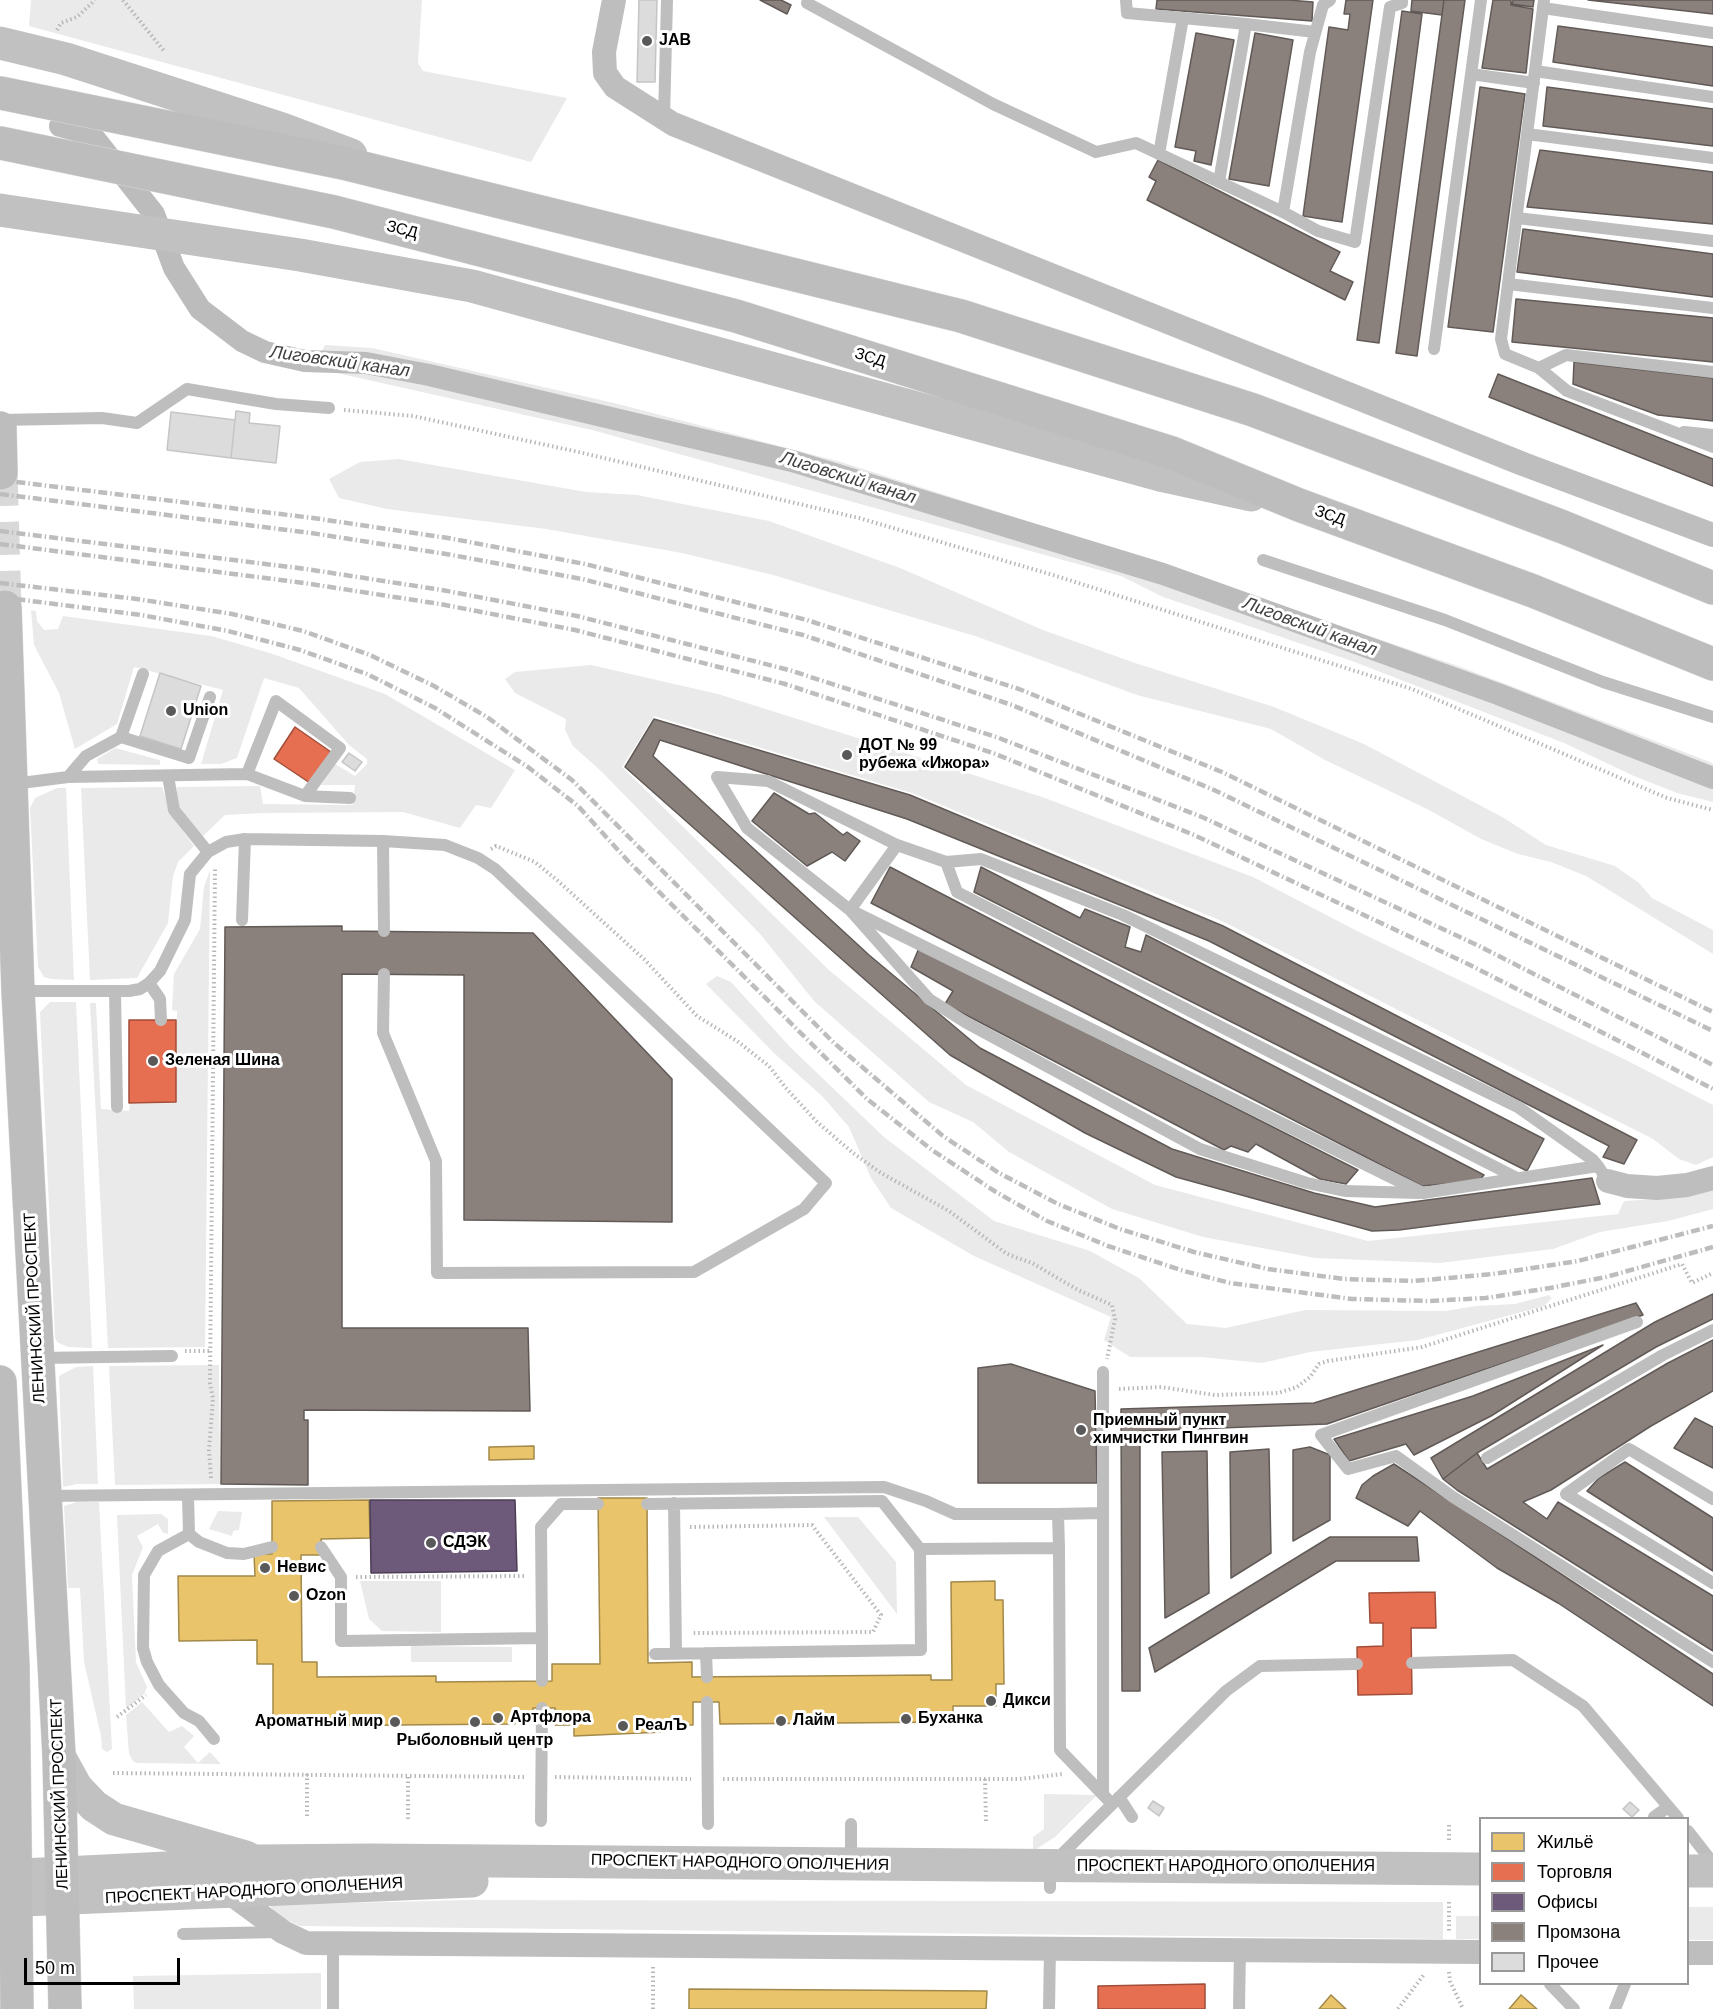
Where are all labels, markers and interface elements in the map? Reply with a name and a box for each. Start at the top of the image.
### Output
place label: JAB [659,31,691,51]
marker: JAB [640,34,654,48]
street label: ЗСД [384,217,420,243]
water label: Лиговский канал [269,341,411,383]
street label: ЗСД [852,344,888,372]
water label: Лиговский канал [777,447,919,509]
street label: ЗСД [1312,502,1348,530]
water label: Лиговский канал [1240,593,1380,661]
place label: Union [183,701,228,721]
marker: Union [164,704,178,718]
place label: ДОТ № 99 рубежа «Ижора» [859,736,990,774]
marker: ДОТ № 99 рубежа «Ижора» [840,748,854,762]
place label: Зеленая Шина [165,1051,280,1071]
marker: Зеленая Шина [146,1054,160,1068]
street label: ЛЕНИНСКИЙ ПРОСПЕКТ [20,1212,50,1404]
place label: Приемный пункт химчистки Пингвин [1093,1411,1249,1449]
marker: Приемный пункт химчистки Пингвин [1074,1423,1088,1437]
place label: СДЭК [443,1533,487,1553]
marker: СДЭК [424,1536,438,1550]
place label: Невис [277,1558,326,1578]
marker: Невис [258,1561,272,1575]
place label: Ozon [306,1586,346,1606]
marker: Ozon [287,1589,301,1603]
place label: Дикси [1003,1691,1051,1711]
marker: Дикси [984,1694,998,1708]
street label: ЛЕНИНСКИЙ ПРОСПЕКТ [47,1698,73,1890]
place label: Артфлора [510,1708,591,1728]
place label: Буханка [918,1709,983,1729]
marker: Артфлора [491,1711,505,1725]
place label: Лайм [793,1711,835,1731]
place label: Ароматный мир [255,1712,383,1732]
marker: Буханка [899,1712,913,1726]
marker: Лайм [774,1714,788,1728]
marker: Ароматный мир [388,1715,402,1729]
marker: Рыболовный центр [468,1715,482,1729]
place label: РеалЪ [635,1716,687,1736]
marker: РеалЪ [616,1719,630,1733]
place label: Рыболовный центр [397,1731,553,1751]
legend [1479,1817,1689,1985]
text: Жильё [1537,1832,1594,1852]
street label: ПРОСПЕКТ НАРОДНОГО ОПОЛЧЕНИЯ [591,1851,889,1875]
street label: ПРОСПЕКТ НАРОДНОГО ОПОЛЧЕНИЯ [1077,1857,1375,1877]
text: Торговля [1537,1862,1612,1882]
street label: ПРОСПЕКТ НАРОДНОГО ОПОЛЧЕНИЯ [105,1874,403,1908]
text: Офисы [1537,1892,1598,1912]
text: Промзона [1537,1922,1620,1942]
scale bar [27,1946,183,1984]
text: Прочее [1537,1952,1599,1972]
text: 50 m [35,1958,75,1978]

